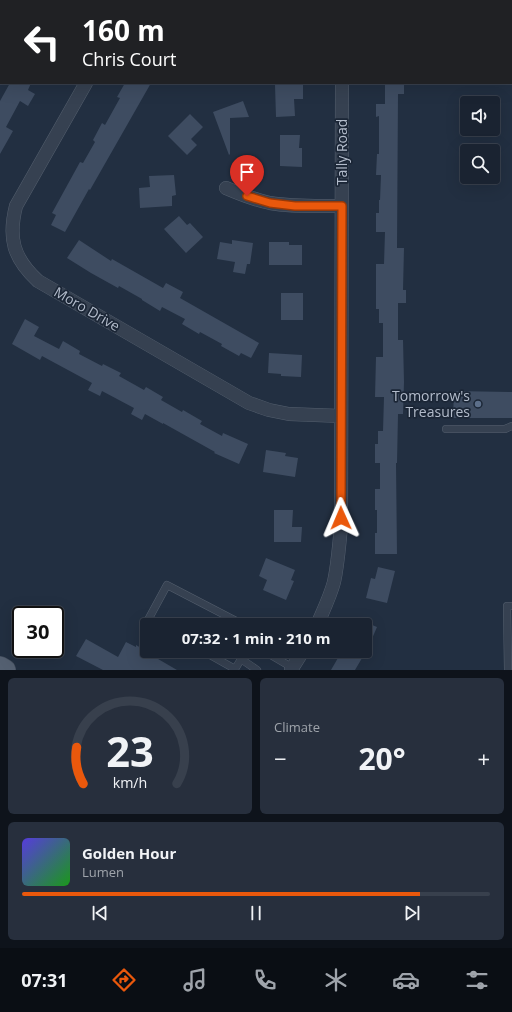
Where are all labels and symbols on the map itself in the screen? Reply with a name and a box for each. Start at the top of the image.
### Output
street label: Tally Road [332,119,351,185]
pin [230,155,264,196]
street label: Moro Drive [51,282,124,335]
place label: Tomorrow's Treasures [392,386,470,421]
marker: Tomorrow's Treasures [473,399,483,409]
position arrow [320,497,362,539]
speed limit sign: 30 [12,606,64,658]

